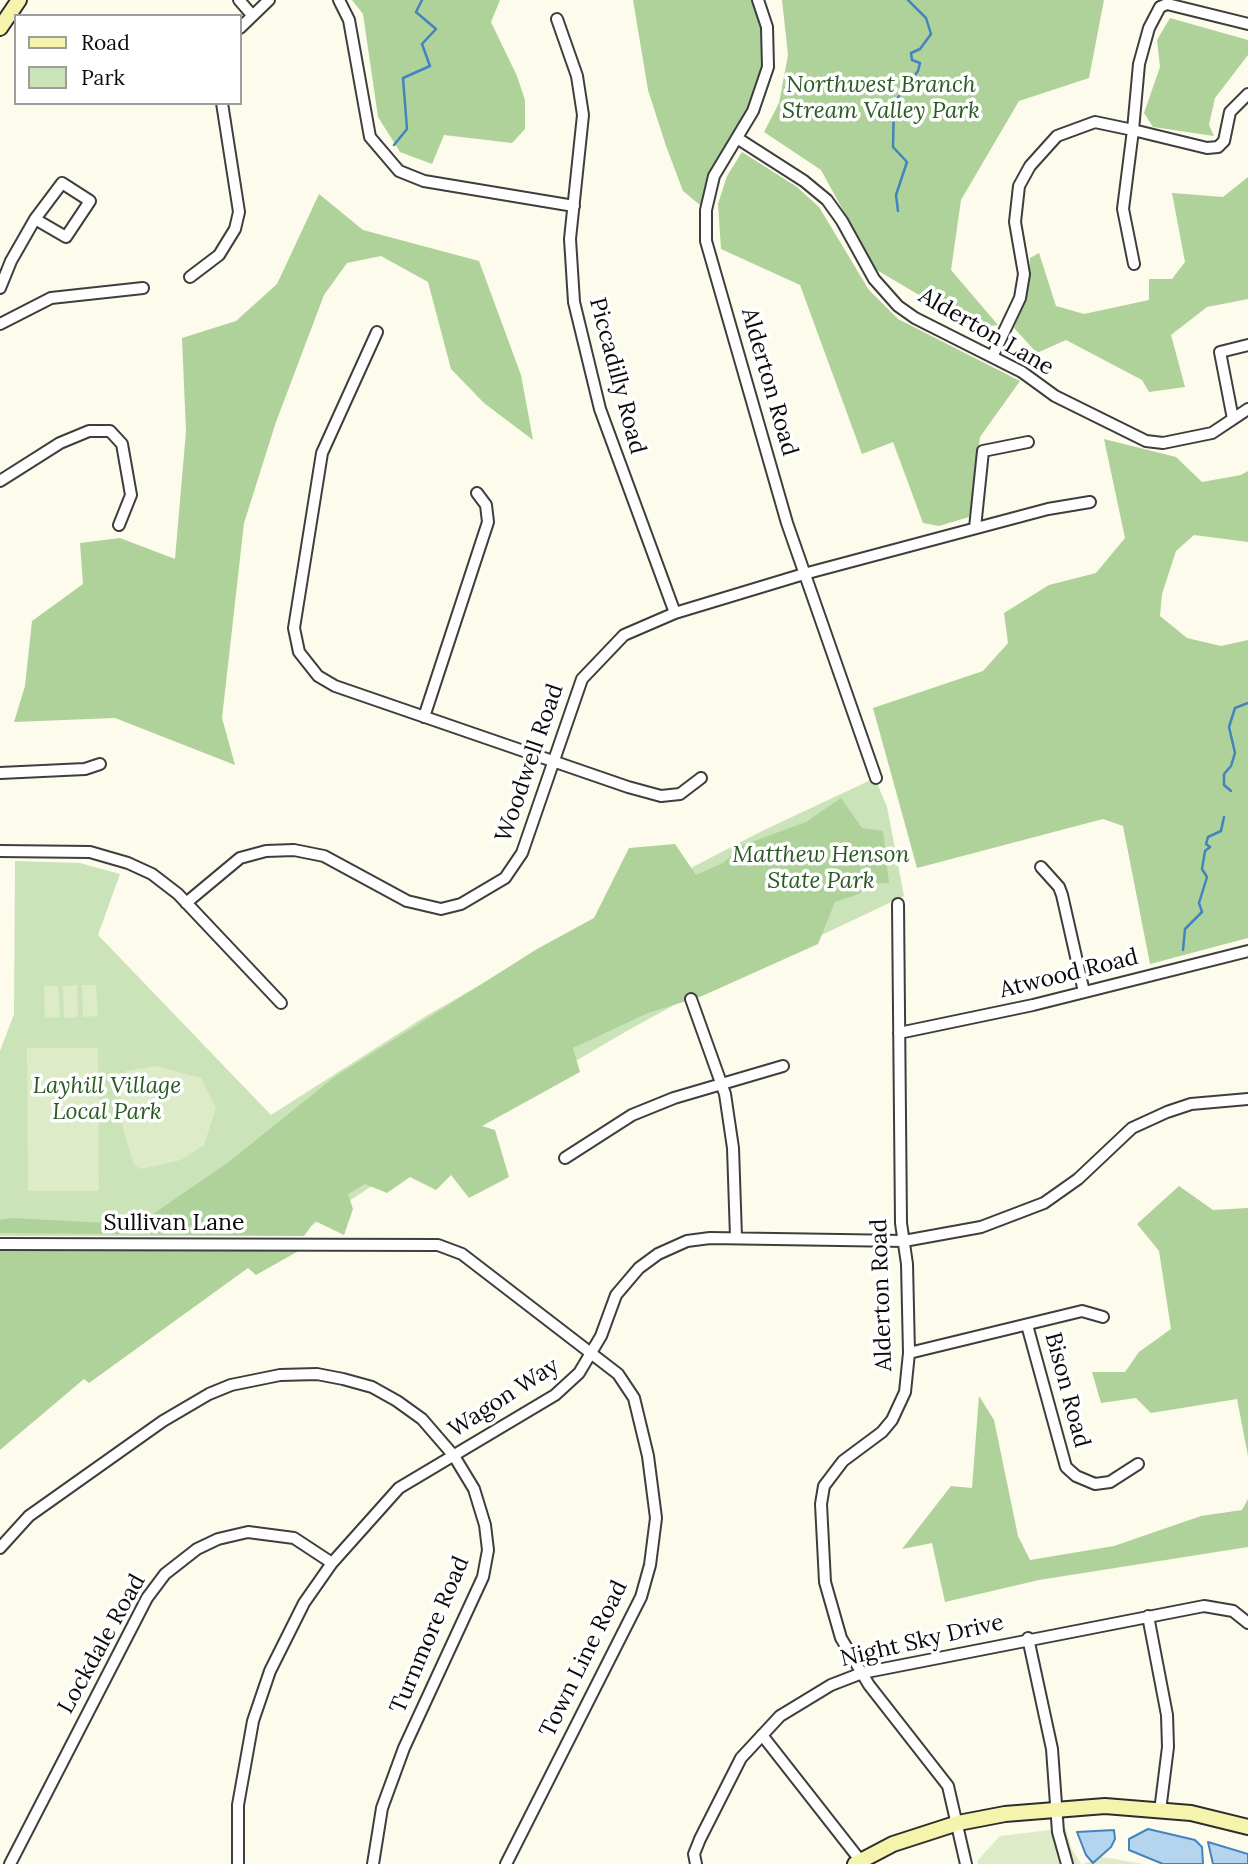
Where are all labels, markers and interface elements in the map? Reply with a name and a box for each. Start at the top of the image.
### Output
legend [14,14,242,105]
text: Road [81,29,130,56]
text: Park [81,64,125,91]
park label: Northwest Branch Stream Valley Park [782,71,980,125]
street label: Alderton Lane [914,282,1058,382]
street label: Piccadilly Road [583,295,651,457]
street label: Alderton Road [735,305,803,459]
street label: Woodwell Road [490,680,570,846]
park label: Matthew Henson State Park [732,841,910,895]
street label: Atwood Road [997,943,1141,1005]
park label: Layhill Village Local Park [33,1072,181,1126]
street label: Sullivan Lane [104,1209,244,1237]
street label: Alderton Road [866,1218,898,1372]
street label: Bison Road [1038,1329,1096,1451]
street label: Wagon Way [444,1352,564,1444]
street label: Turnmore Road [385,1552,475,1718]
street label: Lockdale Road [52,1570,152,1718]
street label: Town Line Road [534,1576,634,1742]
street label: Night Sky Drive [838,1609,1006,1673]

